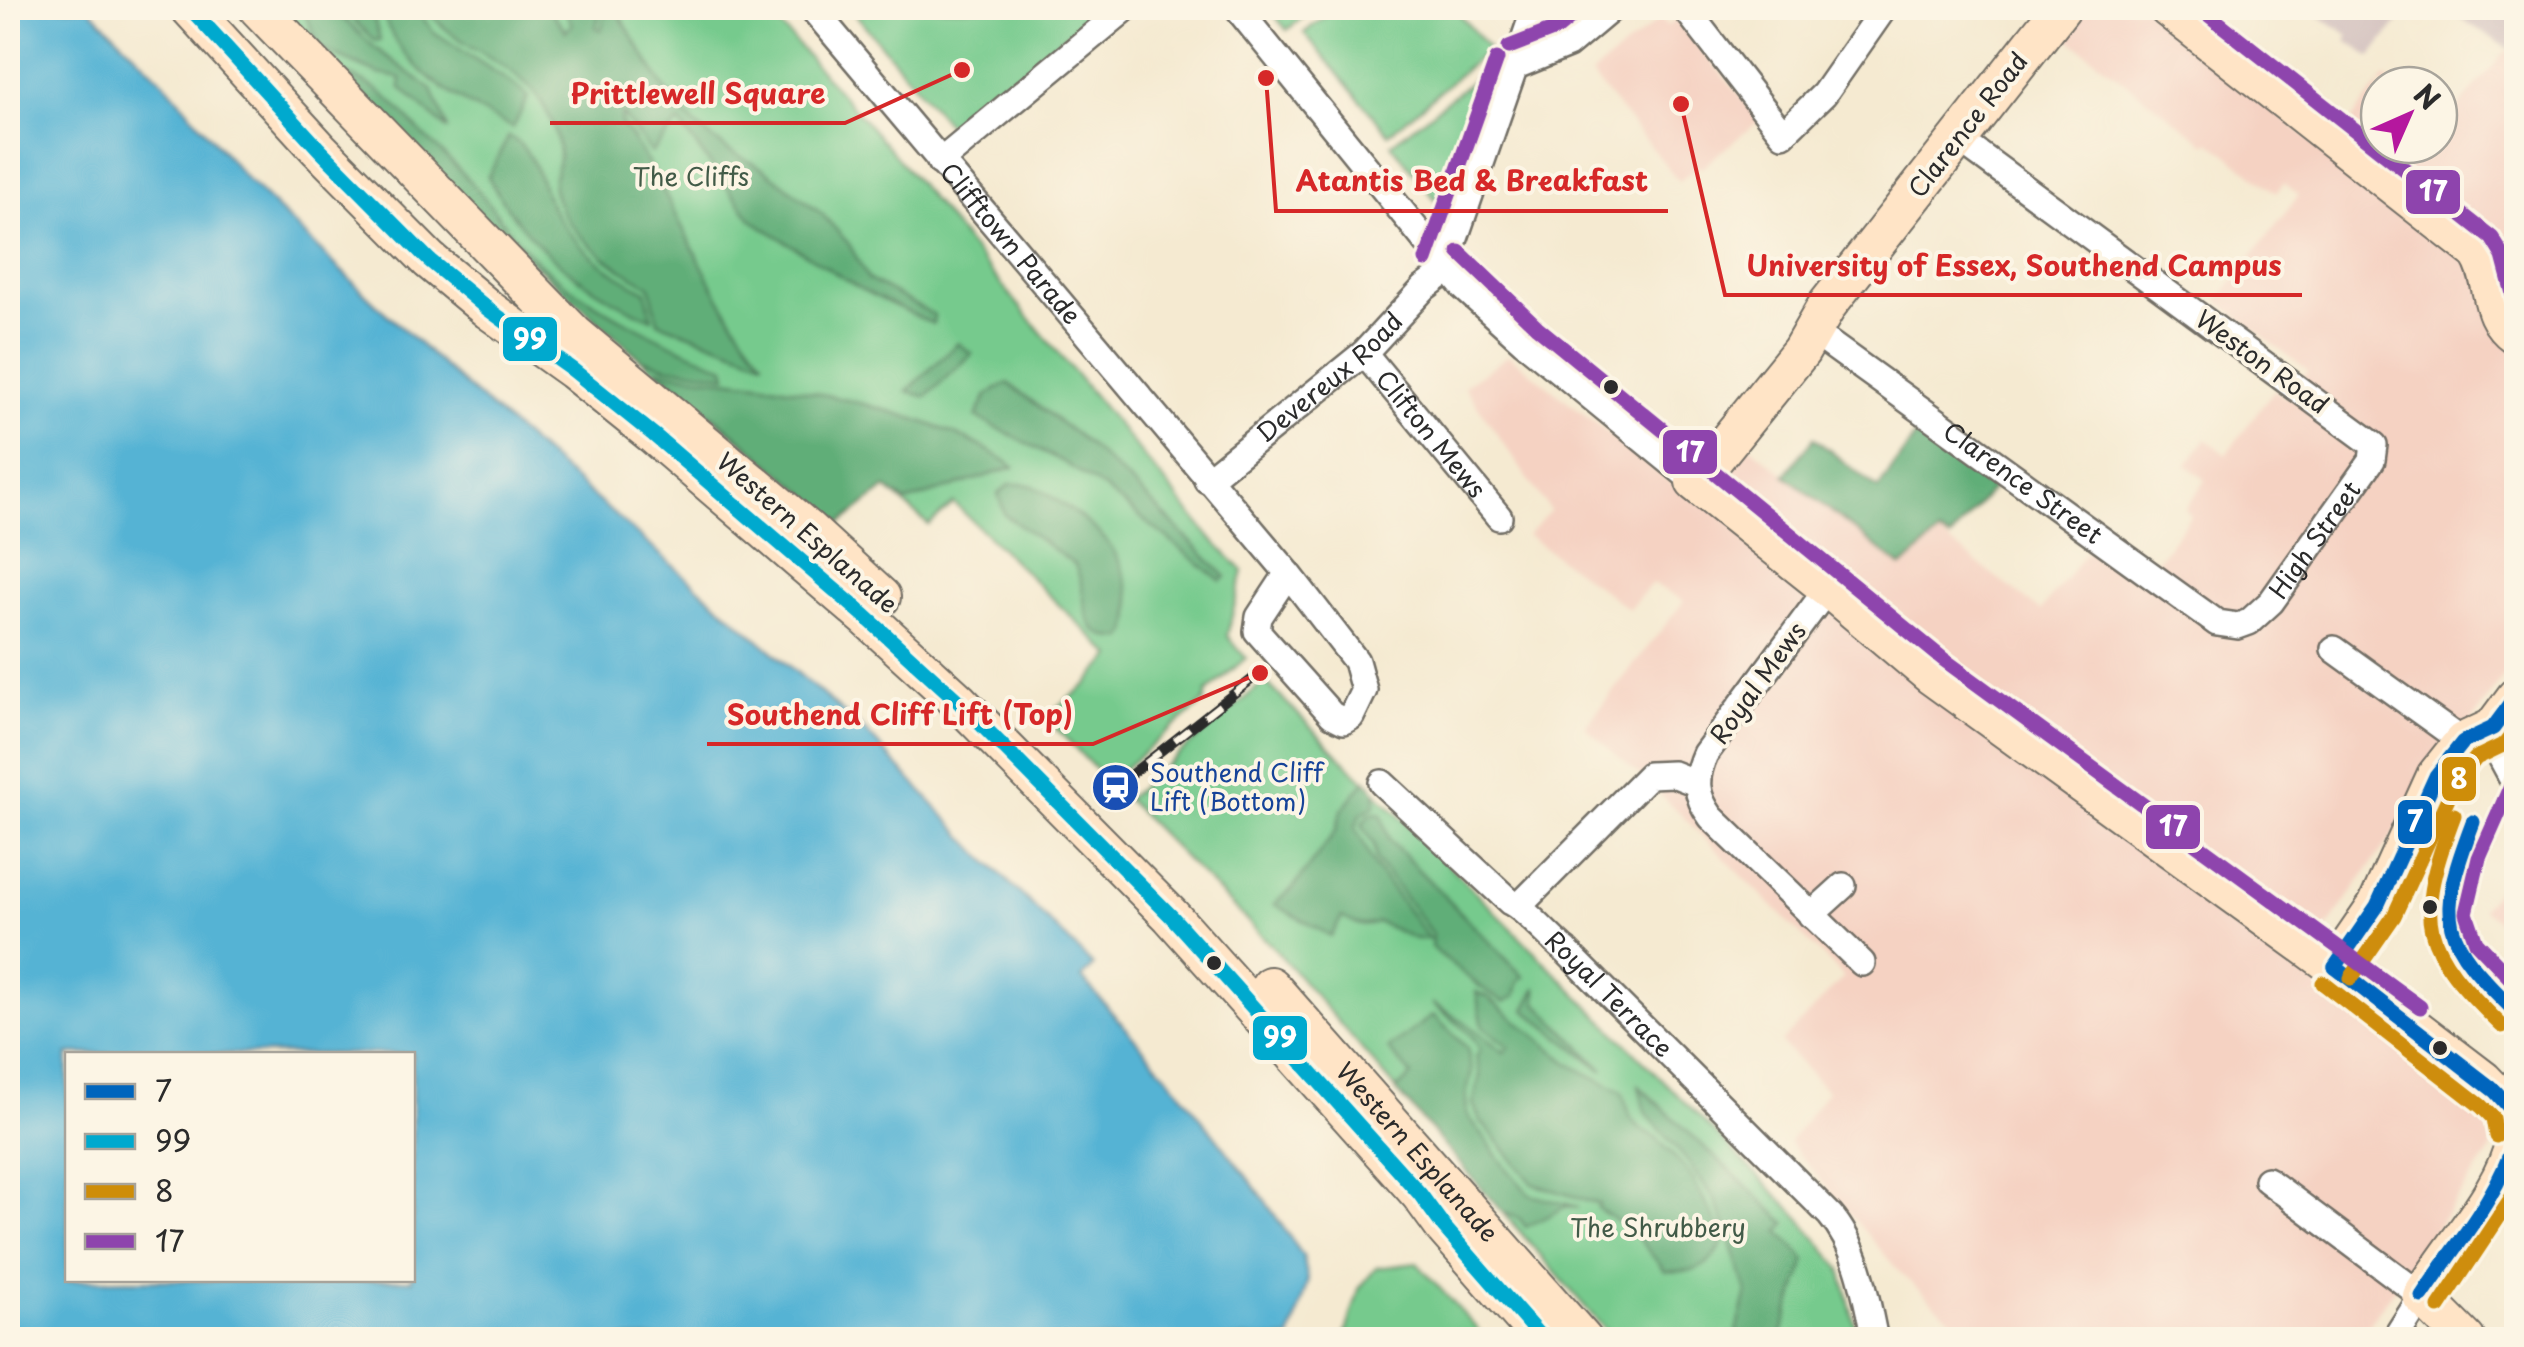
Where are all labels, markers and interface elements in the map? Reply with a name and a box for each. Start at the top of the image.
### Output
street label: Clarence Road [1898,43,2036,205]
callout: Prittlewell Square [550,65,845,123]
north arrow [2359,65,2459,165]
text: Prittlewell Square [571,71,825,114]
text: N [2405,73,2451,119]
callout: Atantis Bed & Breakfast [1276,153,1668,211]
street label: Clifftown Parade [932,154,1091,332]
park label: The Cliffs [633,157,749,195]
text: Atantis Bed & Breakfast [1296,158,1648,201]
line badge: 17 [2404,168,2462,216]
text: 17 [2419,168,2448,211]
callout: University of Essex, Southend Campus [1725,237,2302,295]
text: University of Essex, Southend Campus [1746,243,2282,286]
street label: Weston Road [2188,300,2337,423]
street label: Devereux Road [1248,303,1411,451]
line badge: 99 [501,315,559,363]
text: 99 [513,316,547,359]
street label: Clifton Mews [1367,361,1496,506]
unlabelled marker [1601,377,1621,397]
street label: Clarence Street [1936,412,2111,553]
line badge: 17 [1661,428,1719,476]
text: 17 [1676,429,1705,472]
street label: Western Esplanade [709,443,907,622]
street label: High Street [2259,473,2369,606]
street label: Royal Mews [1700,613,1815,751]
callout: Southend Cliff Lift (Top) [707,686,1093,744]
text: Southend Cliff Lift (Top) [727,692,1073,735]
place label: Southend Cliff Lift (Bottom) [1150,753,1325,820]
line badge: 8 [2440,755,2478,803]
text: 8 [2450,756,2468,799]
station icon: Southend Cliff Lift (Bottom) [1089,761,1141,813]
line badge: 7 [2396,798,2434,846]
text: 7 [2407,799,2424,842]
line badge: 17 [2144,803,2202,851]
text: 17 [2159,803,2188,846]
unlabelled marker [2420,897,2440,917]
street label: Royal Terrace [1537,921,1682,1066]
unlabelled marker [1204,953,1224,973]
line badge: 99 [1251,1014,1309,1062]
text: 99 [1263,1014,1297,1057]
unlabelled marker [2430,1038,2450,1058]
legend [65,1052,415,1282]
street label: Western Esplanade [1328,1053,1508,1250]
text: 7 [155,1067,172,1112]
text: 99 [155,1117,191,1162]
text: 8 [155,1167,174,1212]
park label: The Shrubbery [1570,1208,1746,1246]
text: 17 [155,1217,184,1262]

